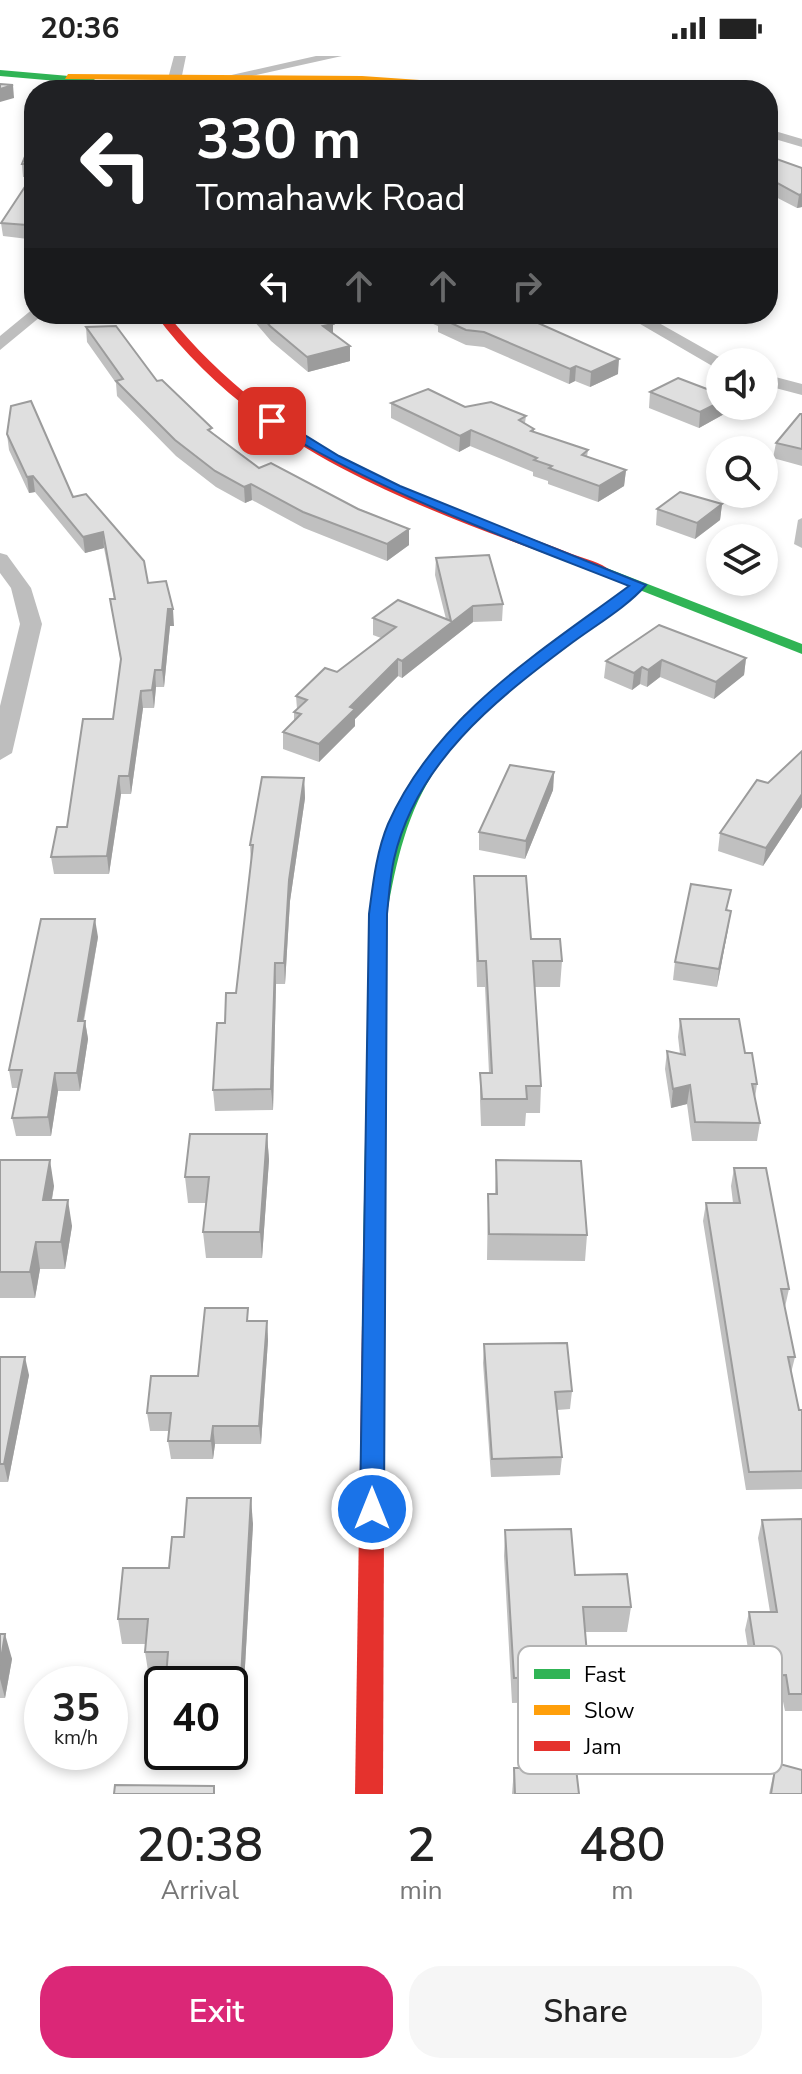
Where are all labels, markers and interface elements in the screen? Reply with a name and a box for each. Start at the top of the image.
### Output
text: 20:36 [40,8,119,49]
text: 330 m [196,101,361,178]
icon: left [64,112,168,216]
text: Tomahawk Road [196,174,465,223]
icon: left [253,264,297,308]
icon: ahead [337,264,381,308]
icon: ahead [421,264,465,308]
icon: right [505,264,549,308]
map controls [706,348,778,596]
button: sound [706,348,778,420]
pin [238,387,306,455]
icon: arrive [250,399,294,443]
button: search [706,436,778,508]
button: layers [706,524,778,596]
position arrow [330,1467,414,1551]
legend [518,1646,782,1774]
text: Fast [584,1660,626,1690]
speed limit sign: 40 [144,1666,248,1770]
text: 35 [52,1681,100,1735]
text: Slow [584,1696,635,1726]
text: km/h [54,1724,98,1751]
text: Jam [583,1732,622,1762]
text: 20:38 [136,1812,263,1878]
text: 2 [407,1812,435,1878]
text: 480 [579,1812,666,1878]
text: Arrival [161,1873,239,1908]
text: min [400,1873,443,1908]
text: m [611,1873,633,1908]
button: Exit [40,1966,393,2058]
button: Share [409,1966,762,2058]

